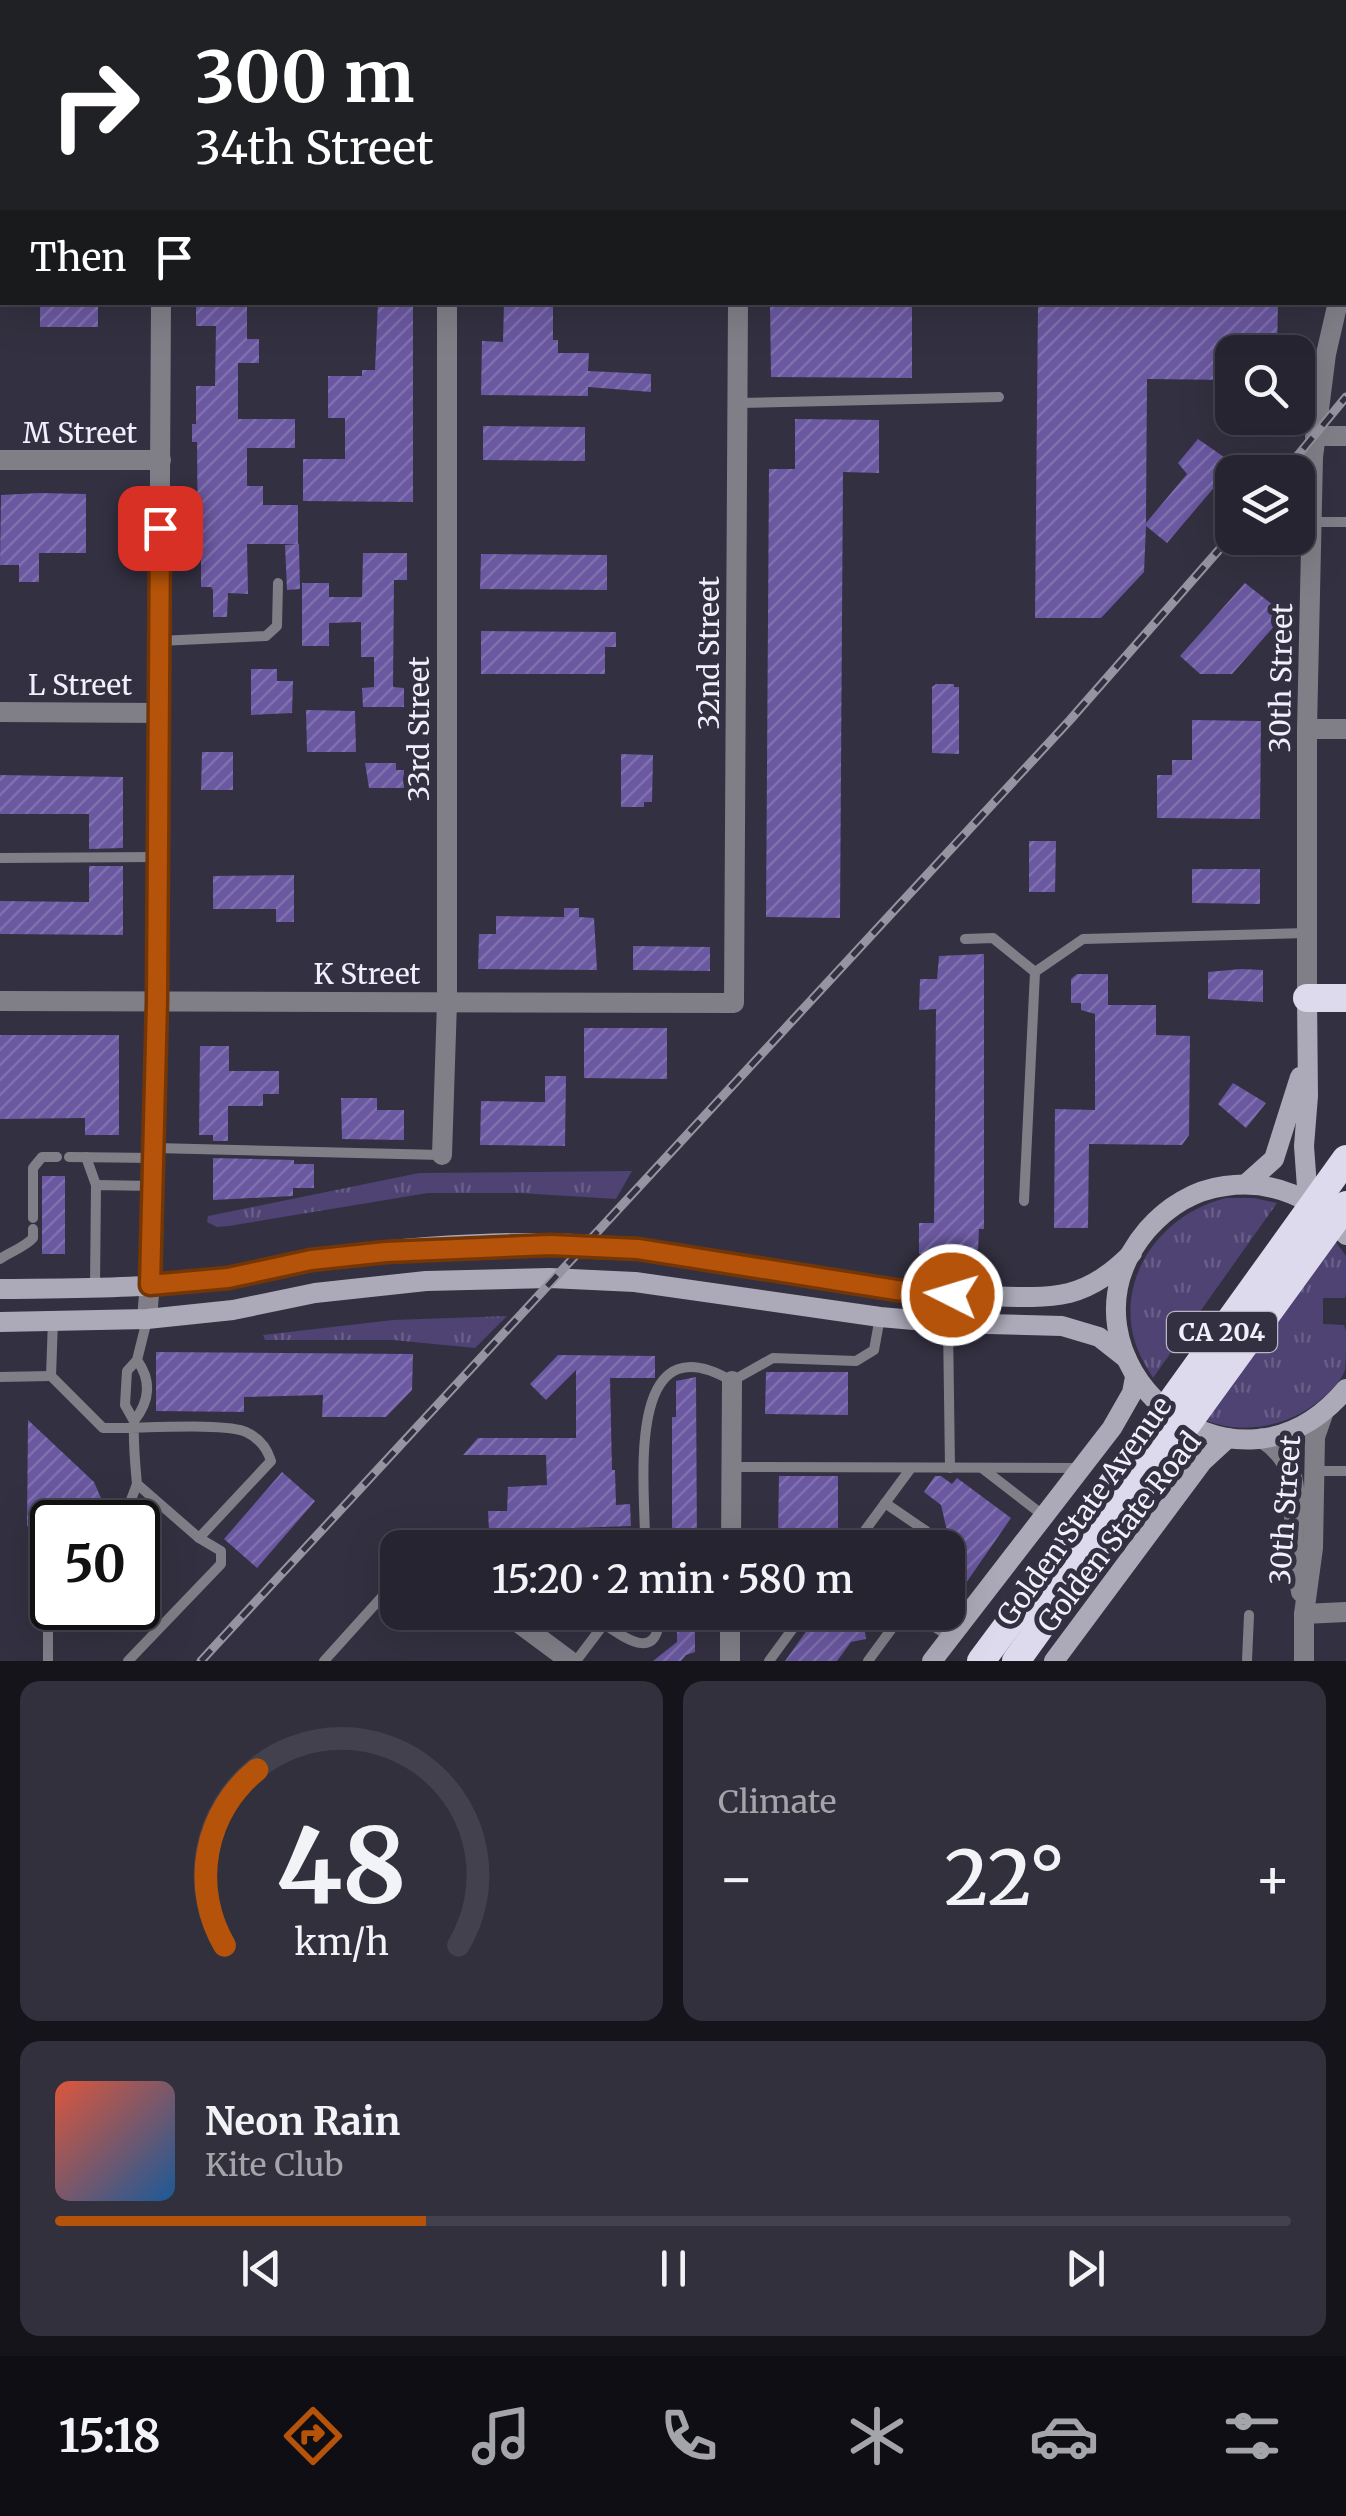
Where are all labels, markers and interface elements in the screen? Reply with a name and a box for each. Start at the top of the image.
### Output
text: 300 m [195,33,414,121]
icon: right [30,40,160,170]
text: 34th Street [195,120,434,176]
icon: arrive [147,230,202,285]
text: Then [30,234,127,281]
map controls [1215,335,1315,555]
button: search [1215,335,1315,435]
street label: M Street [23,415,137,451]
button: layers [1215,455,1315,555]
pin [118,486,203,571]
icon: arrive [133,501,188,556]
street label: 32nd Street [691,576,727,730]
street label: 30th Street [1262,603,1300,753]
street label: 33rd Street [401,656,437,802]
street label: L Street [28,667,132,703]
street label: K Street [314,956,420,992]
position arrow [900,1243,1004,1347]
road number: CA 204 [1167,1312,1277,1352]
street label: Golden State Avenue [989,1389,1179,1633]
street label: Golden State Road [1030,1424,1209,1639]
street label: 30th Street [1262,1434,1308,1586]
speed limit sign: 50 [30,1500,160,1630]
text: 15:20 · 2 min · 580 m [492,1556,853,1603]
text: Climate [718,1782,836,1822]
text: 48 [276,1801,407,1931]
text: 22° [944,1831,1065,1925]
text: − [718,1844,755,1913]
text: + [1254,1844,1291,1913]
text: km/h [294,1920,389,1965]
text: Neon Rain [205,2098,400,2145]
text: Kite Club [205,2145,343,2185]
icon: previous [234,2241,289,2296]
icon: pause [646,2241,701,2296]
icon: next [1058,2241,1113,2296]
icon: directions [278,2401,348,2471]
icon: music [466,2401,536,2471]
icon: phone [654,2401,724,2471]
icon: climate [842,2401,912,2471]
icon: car [1029,2401,1099,2471]
icon: filters [1217,2401,1287,2471]
text: 15:18 [59,2408,161,2464]

